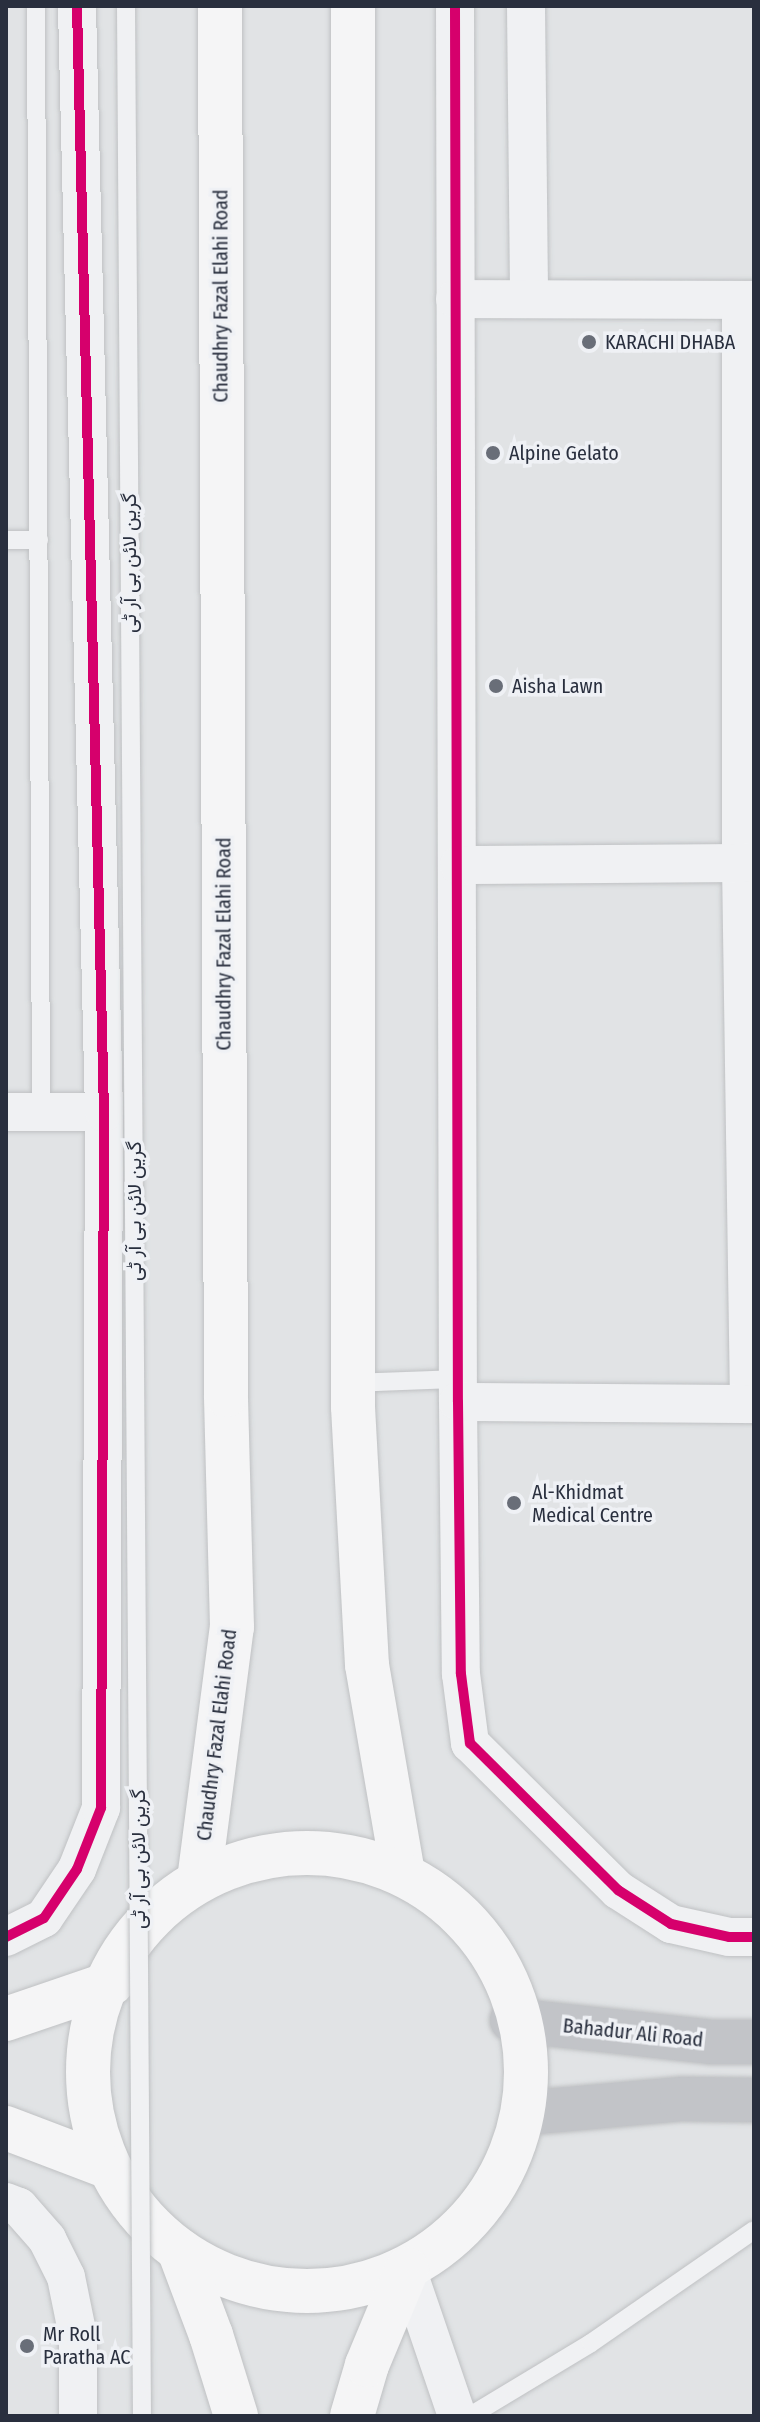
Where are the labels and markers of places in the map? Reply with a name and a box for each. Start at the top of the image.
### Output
place label: KARACHI DHABA [605,330,735,354]
marker: KARACHI DHABA [580,333,598,351]
place label: Alpine Gelato [509,441,619,465]
marker: Alpine Gelato [484,444,502,462]
place label: Aisha Lawn [512,674,603,698]
marker: Aisha Lawn [487,677,505,695]
place label: Al-Khidmat Medical Centre [532,1480,653,1527]
marker: Al-Khidmat Medical Centre [503,1492,525,1514]
place label: Mr Roll Paratha AC [43,2322,130,2369]
marker: Mr Roll Paratha AC [18,2337,36,2355]

